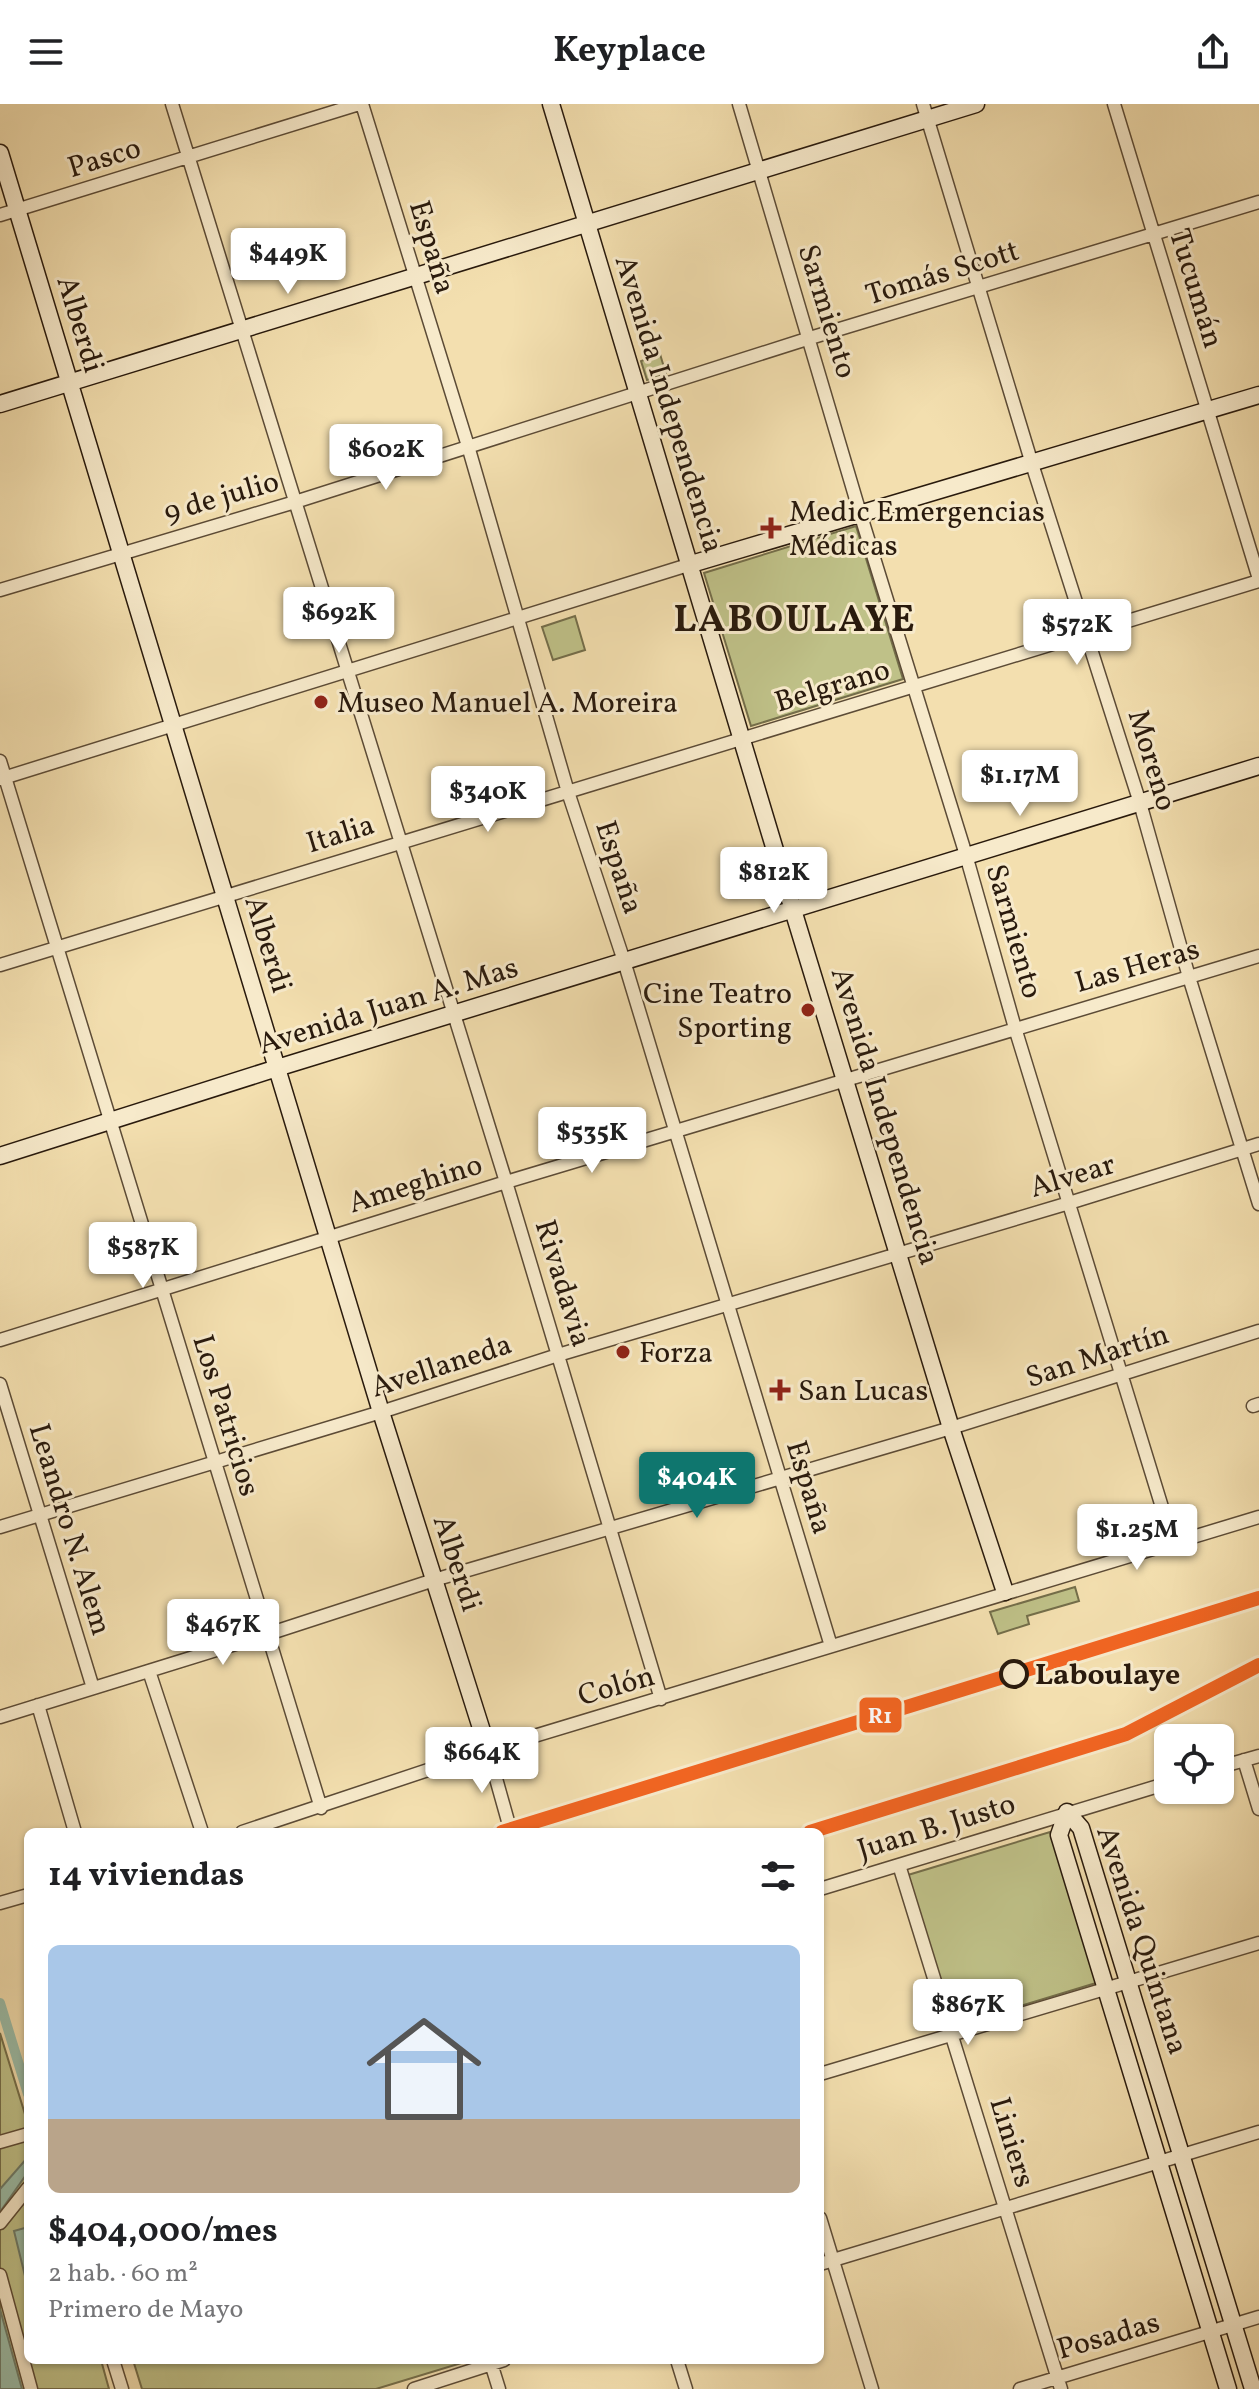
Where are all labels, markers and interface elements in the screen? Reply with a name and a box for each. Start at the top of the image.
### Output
text: Keyplace [553,27,706,77]
icon: menu [24,30,68,74]
icon: share [1191,30,1235,74]
street label: Pasco [63,128,146,190]
street label: España [397,196,465,300]
street label: Tucumán [1157,224,1233,353]
pin: $449K [232,228,344,296]
street label: Tomás Scott [861,231,1024,317]
text: $449K [249,236,327,272]
street label: Sarmiento [786,239,866,384]
street label: Avenida Independencia [603,251,733,559]
street label: Alberdi [44,271,114,378]
pin: $602K [330,424,442,492]
text: $602K [347,432,425,468]
street label: 9 de julio [159,461,284,534]
place label: Medic Emergencias Médicas [789,492,1045,568]
marker: Medic Emergencias Médicas [760,517,782,539]
pin: $692K [283,587,395,655]
text: $692K [301,595,377,631]
district label: LABOULAYE [673,595,917,648]
pin: $572K [1021,599,1133,667]
text: $572K [1041,607,1113,643]
street label: Belgrano [770,649,895,724]
place label: Museo Manuel A. Moreira [337,683,678,725]
marker: Museo Manuel A. Moreira [312,693,330,711]
street label: Moreno [1116,705,1186,816]
pin: $1.17M [955,750,1085,818]
text: $1.17M [980,758,1060,794]
pin: $340K [432,766,544,834]
text: $340K [449,774,527,810]
street label: Italia [301,805,380,865]
street label: España [583,816,653,920]
pin: $812K [718,847,830,915]
text: $812K [738,855,810,891]
street label: Sarmiento [974,859,1052,1004]
street label: Alberdi [232,891,302,998]
street label: Las Heras [1070,929,1205,1005]
street label: Avenida Juan A. Mas [254,947,524,1066]
street label: Avenida Independencia [819,963,949,1271]
place label: Cine Teatro Sporting [643,974,792,1050]
marker: Cine Teatro Sporting [799,1001,817,1019]
pin: $535K [536,1107,648,1175]
text: $535K [556,1115,628,1151]
street label: Alvear [1025,1144,1121,1210]
street label: Ameghino [343,1145,488,1225]
street label: Rivadavia [523,1215,601,1352]
pin: $587K [87,1222,199,1290]
text: $587K [107,1230,179,1266]
street label: San Martín [1021,1314,1175,1400]
street label: Avellaneda [366,1324,518,1409]
street label: Los Patricios [181,1330,270,1502]
place label: Forza [639,1333,713,1375]
marker: Forza [614,1343,632,1361]
place label: San Lucas [798,1371,928,1413]
marker: San Lucas [769,1379,791,1401]
street label: Leandro N. Alem [17,1419,121,1641]
street label: España [774,1436,842,1540]
pin: $404K [641,1452,753,1520]
text: $404K [657,1460,737,1496]
pin: $1.25M [1072,1504,1202,1572]
street label: Alberdi [421,1510,491,1617]
text: $1.25M [1095,1512,1179,1548]
pin: $467K [167,1599,279,1667]
text: $467K [185,1607,261,1643]
place label: Laboulaye [1035,1655,1180,1697]
street label: Colón [573,1656,660,1718]
marker: Laboulaye [1000,1660,1028,1688]
line badge: R1 [858,1696,903,1734]
text: R1 [868,1702,892,1733]
map controls [1154,1724,1234,1804]
button: locate [1154,1724,1234,1804]
pin: $664K [426,1727,538,1795]
text: $664K [443,1735,521,1771]
street label: Juan B. Justo [852,1784,1021,1872]
street label: Avenida Quintana [1084,1821,1198,2060]
text: 14 viviendas [48,1853,244,1900]
icon: filters [756,1854,800,1898]
pin: $867K [912,1979,1024,2047]
text: $867K [931,1987,1005,2023]
icon: home [352,1997,496,2141]
street label: Liniers [977,2092,1045,2193]
text: $404,000/mes [48,2209,278,2256]
text: 2 hab. · 60 m² [48,2256,198,2292]
text: Primero de Mayo [48,2292,243,2328]
street label: Posadas [1052,2302,1165,2372]

